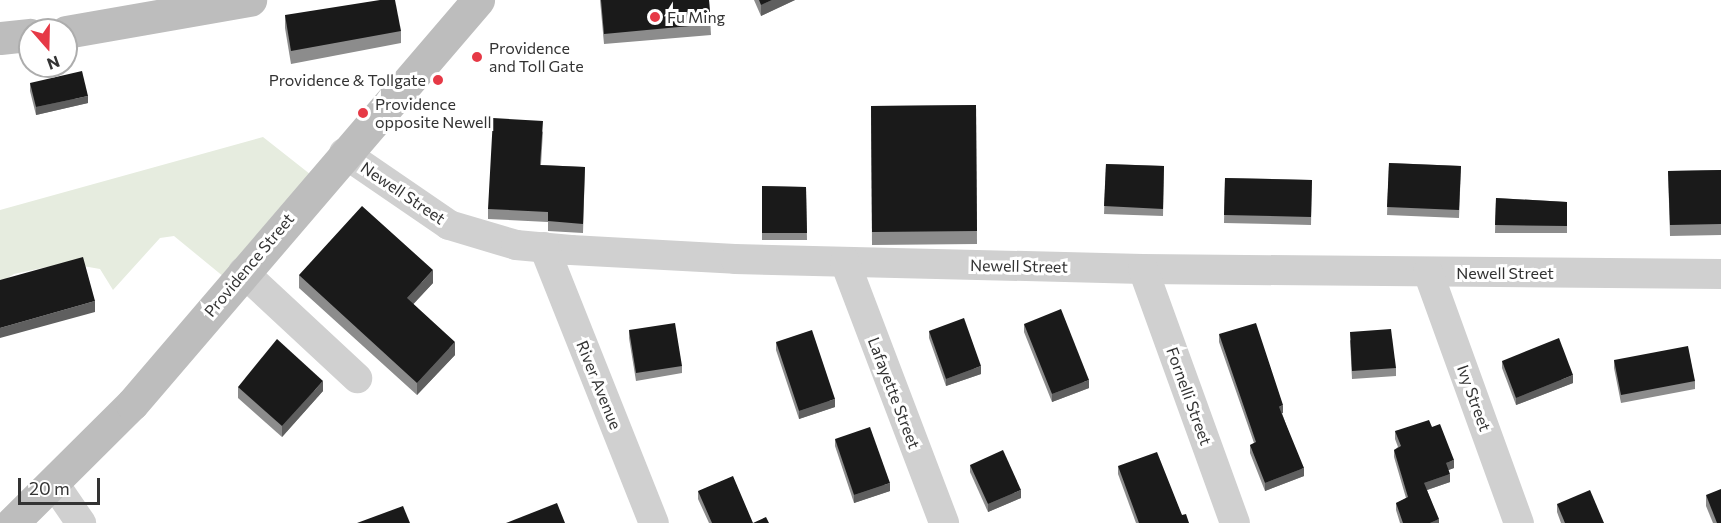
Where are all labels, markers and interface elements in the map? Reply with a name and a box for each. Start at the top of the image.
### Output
place label: Fu Ming [667,7,725,27]
marker: Fu Ming [648,10,662,24]
north arrow [18,18,78,78]
place label: Providence and Toll Gate [489,38,584,76]
marker: Providence and Toll Gate [470,50,484,64]
text: N [45,53,63,74]
place label: Providence & Tollgate [269,70,426,90]
marker: Providence & Tollgate [431,73,445,87]
place label: Providence opposite Newell [375,94,492,132]
marker: Providence opposite Newell [356,106,370,120]
street label: Newell Street [357,158,449,228]
street label: Providence Street [200,209,298,321]
street label: Newell Street [970,256,1068,276]
street label: Newell Street [1456,263,1554,283]
street label: Lafayette Street [864,335,924,451]
street label: River Avenue [572,338,626,432]
street label: Fornelli Street [1162,344,1216,448]
street label: Ivy Street [1453,362,1495,434]
scale bar [21,466,104,504]
text: 20 m [29,477,70,499]

